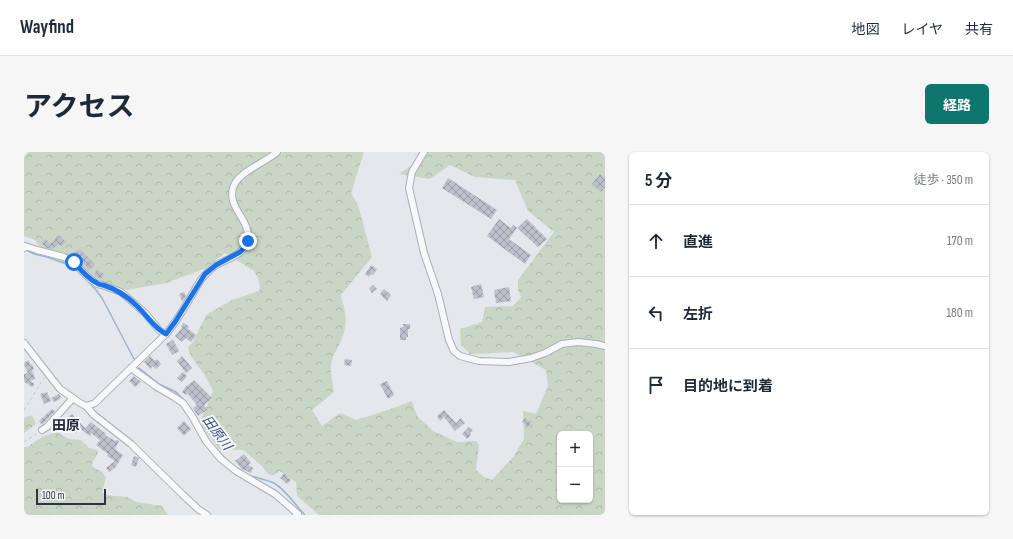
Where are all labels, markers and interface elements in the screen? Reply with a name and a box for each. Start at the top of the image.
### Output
text: Wayfind [20,16,74,39]
text: 地図 [851,21,879,38]
text: レイヤ [901,21,943,38]
text: 共有 [965,21,993,38]
button: 経路 [925,84,989,124]
text: アクセス [24,91,135,124]
text: 5 分 [645,171,672,191]
text: 徒歩 · 350 m [913,172,973,188]
icon: ahead [645,230,667,252]
route end [239,232,257,250]
text: 直進 [683,233,713,252]
text: 170 m [947,233,973,249]
route start [65,253,83,271]
icon: left [645,302,667,324]
text: 左折 [683,305,713,324]
text: 180 m [947,305,973,321]
icon: arrive [645,374,667,396]
text: 目的地に到着 [683,377,773,396]
water label: 田原川 [199,413,236,455]
district label: 田原 [52,417,80,434]
map controls [557,431,593,503]
button: + [557,431,593,467]
button: − [557,467,593,503]
scale bar [36,487,106,506]
text: 100 m [42,489,64,502]

